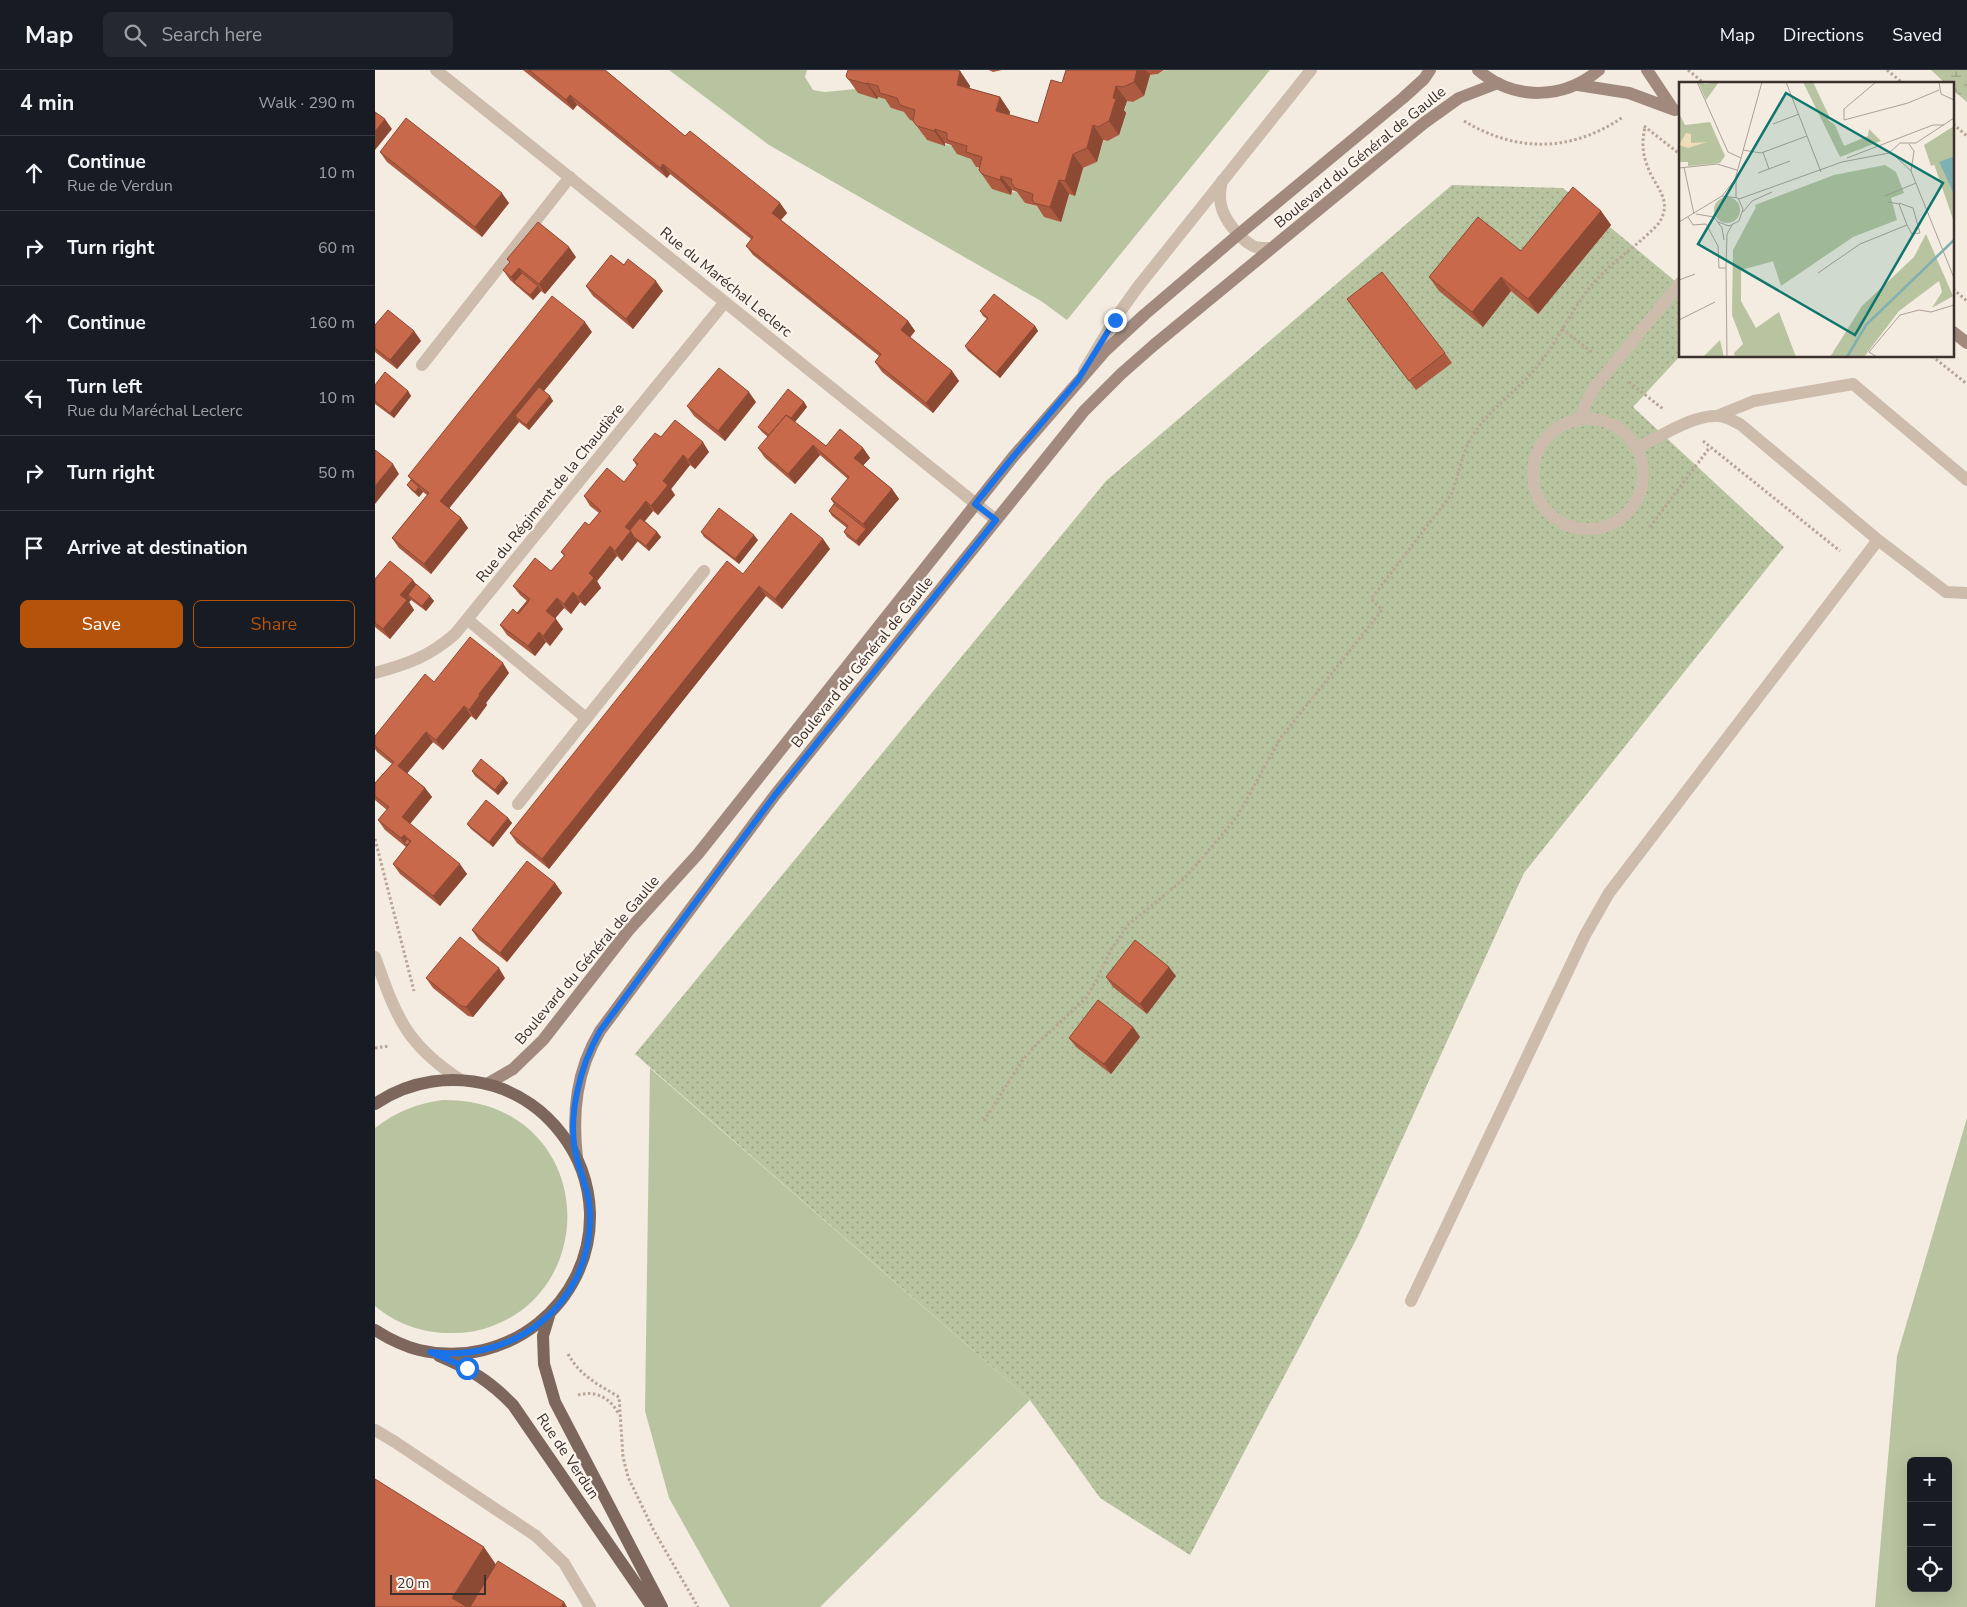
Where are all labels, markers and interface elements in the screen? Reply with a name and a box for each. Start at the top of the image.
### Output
search box [103,12,453,57]
text: Map [25,19,73,51]
icon: search [121,21,149,49]
text: Search here [161,22,262,48]
text: Map [1720,23,1755,47]
text: Directions [1783,23,1864,47]
text: Saved [1892,23,1942,47]
street label: Boulevard du Général de Gaulle [1270,82,1450,232]
inset map [1679,82,1955,358]
text: 4 min [20,89,74,117]
text: Walk · 290 m [259,92,355,114]
text: Continue [67,149,146,175]
icon: ahead [20,159,48,187]
text: 10 m [318,162,355,184]
text: Rue de Verdun [67,175,173,197]
street label: Rue du Maréchal Leclerc [656,222,796,342]
icon: right [20,234,48,262]
text: Turn right [67,235,154,261]
text: 60 m [318,237,355,259]
icon: ahead [20,309,48,337]
route end [1104,309,1127,332]
text: Continue [67,310,146,336]
text: 160 m [308,312,355,334]
text: Turn left [67,374,142,400]
icon: left [20,384,48,412]
text: 10 m [318,387,355,409]
street label: Rue du Régiment de la Chaudière [471,399,629,587]
text: Rue du Maréchal Leclerc [67,400,243,422]
icon: right [20,459,48,487]
text: Turn right [67,460,154,486]
text: 50 m [318,462,355,484]
icon: arrive [20,534,48,562]
text: Arrive at destination [67,535,248,561]
street label: Boulevard du Général de Gaulle [787,572,937,752]
button: Save [20,600,183,648]
button: Share [193,600,355,648]
street label: Boulevard du Général de Gaulle [510,871,664,1049]
route start [456,1357,479,1380]
street label: Rue de Verdun [532,1409,604,1503]
map controls [1907,1457,1952,1592]
button: + [1907,1457,1952,1502]
button: − [1907,1502,1952,1547]
button: locate [1907,1547,1952,1592]
scale bar [390,1572,486,1595]
text: 20 m [397,1574,429,1593]

